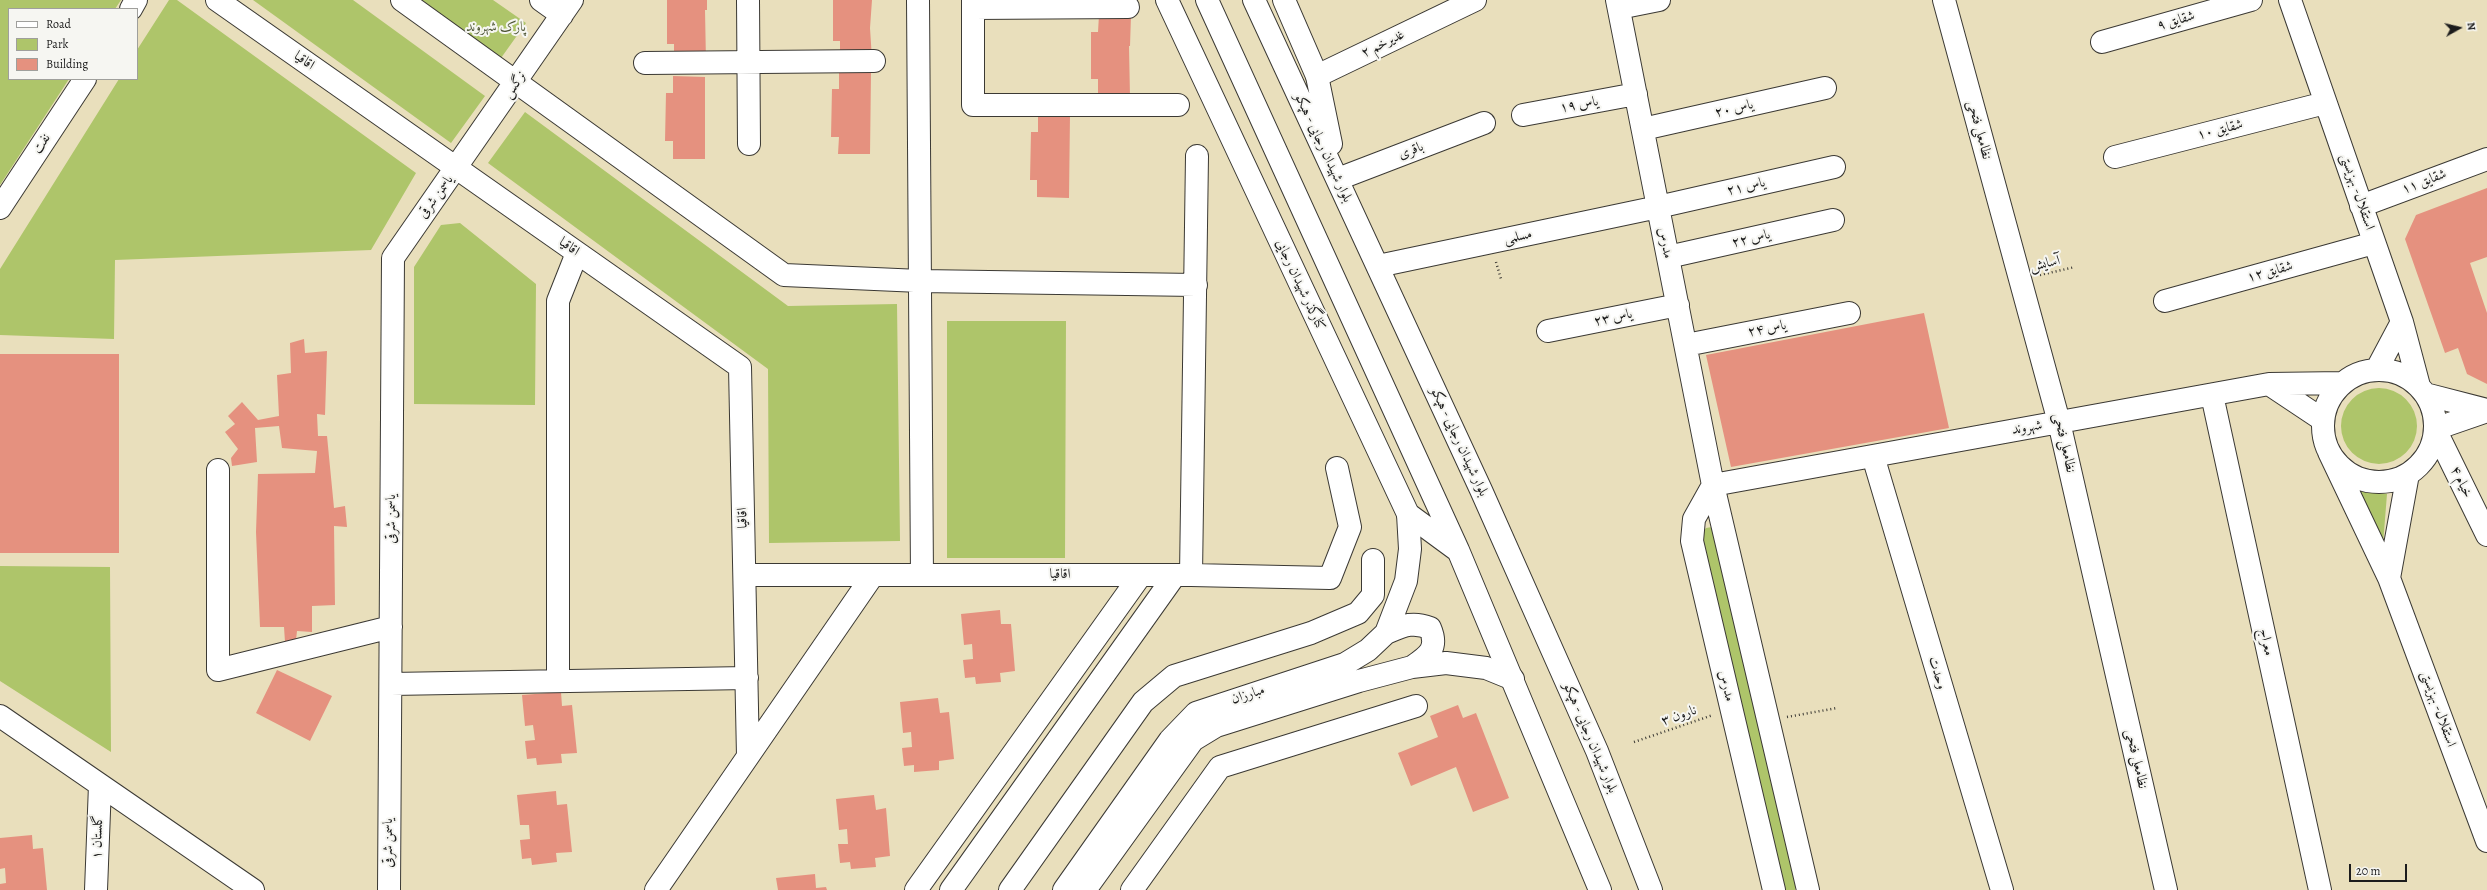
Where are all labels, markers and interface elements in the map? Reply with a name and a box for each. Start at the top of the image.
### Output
legend [8,8,138,80]
street label: شقایق ۹ [2155,8,2197,34]
north arrow [2439,8,2479,48]
text: Road [46,16,71,32]
park label: پارک شهروند [466,20,526,36]
text: N [2463,21,2479,31]
street label: غدیرخم ۲ [1359,26,1407,62]
text: Park [46,36,69,52]
street label: اقاقیا [291,48,317,74]
text: Building [46,56,88,72]
street label: نرگس [500,68,530,102]
street label: بلوار شهیدان رجایی - هپکو [1290,91,1356,205]
street label: یاس ۱۹ [1558,93,1600,117]
street label: یاس ۲۰ [1713,96,1755,122]
street label: نظامعلی فتحی [1963,99,1995,161]
street label: شقایق ۱۰ [2195,116,2245,144]
street label: نفت [29,131,55,157]
street label: باقری [1396,139,1426,163]
street label: استقلال- بهزیستی [2336,152,2378,232]
street label: شقایق ۱۱ [2399,166,2449,198]
street label: یاسمن شرقی [415,172,457,222]
street label: یاس ۲۱ [1725,174,1767,200]
street label: مسلمی [1502,226,1534,248]
street label: مدرس [1654,226,1676,260]
street label: یاس ۲۲ [1730,226,1772,252]
street label: اقاقیا [556,234,582,260]
street label: کنارگذر شهیدان رجایی [1272,237,1328,333]
street label: آسایش [2028,252,2062,276]
street label: شقایق ۱۲ [2245,258,2295,286]
street label: یاس ۲۳ [1592,306,1634,330]
street label: یاس ۲۴ [1746,317,1788,341]
street label: بلوار شهیدان رجایی - هپکو [1426,385,1492,499]
street label: نظامعلی فتحی [2049,412,2079,474]
street label: شهروند [2010,417,2044,439]
street label: خیام ۴ [2446,463,2476,501]
street label: یاسمن شرقی [384,494,400,544]
street label: اقاقیا [734,507,752,529]
street label: اقاقیا [1049,567,1071,583]
street label: معراج [2255,627,2277,657]
street label: وحدت [1924,654,1950,692]
street label: مدرس [1714,669,1738,703]
street label: استقلال- بهزیستی [2417,669,2459,749]
street label: بلوار شهیدان رجایی - هپکو [1559,680,1621,796]
street label: مبارزان [1229,682,1267,708]
street label: نارون ۳ [1659,702,1699,730]
street label: نظامعلی فتحی [2121,728,2151,790]
street label: گلستان ۱ [89,815,107,859]
street label: یاسمن شرقی [381,818,397,868]
scale bar [2351,856,2409,882]
text: 20 m [2356,863,2380,879]

